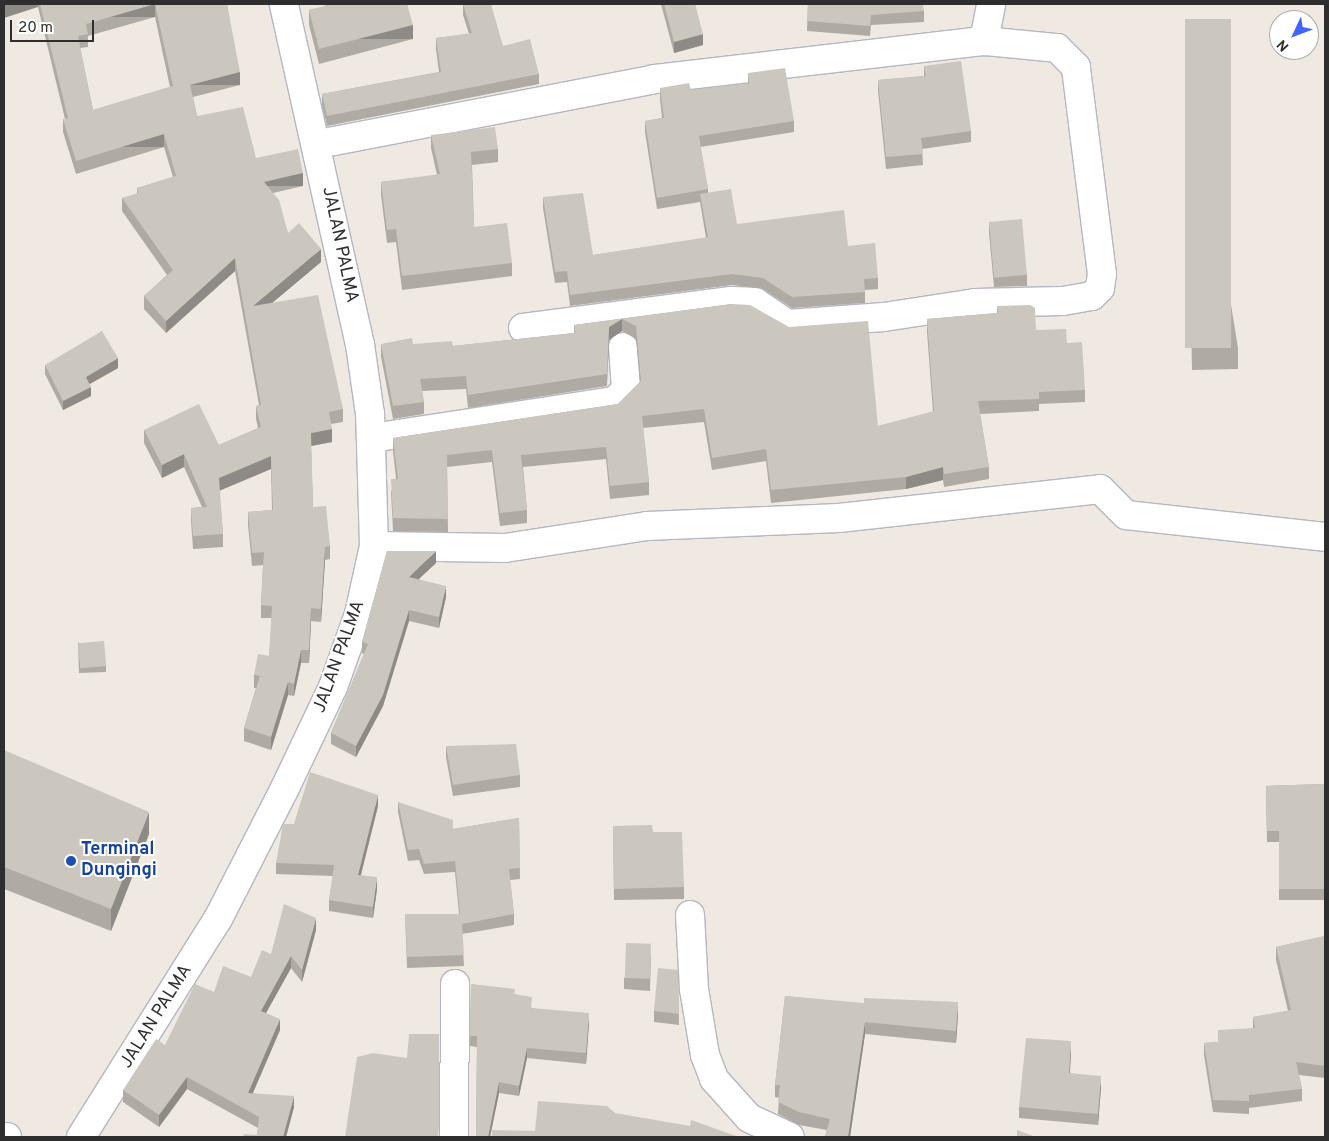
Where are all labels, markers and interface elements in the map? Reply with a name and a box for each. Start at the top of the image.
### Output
scale bar [12,10,96,42]
north arrow [1269,10,1319,60]
text: 20 m [18,19,53,38]
text: N [1274,35,1293,54]
street label: JALAN PALMA [316,185,362,305]
street label: JALAN PALMA [310,598,370,716]
place label: Terminal Dungingi [81,840,157,882]
marker: Terminal Dungingi [65,855,77,867]
street label: JALAN PALMA [117,961,197,1073]

